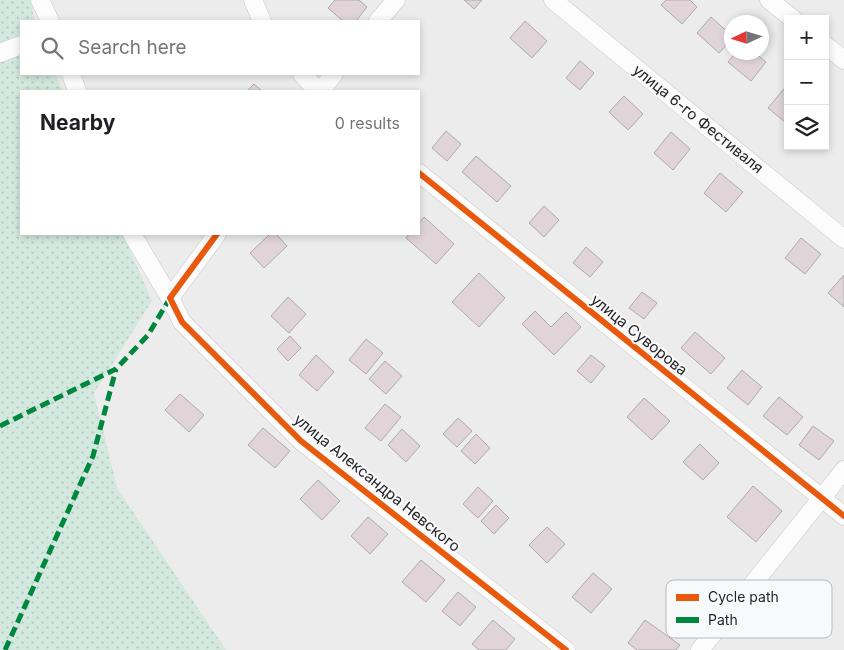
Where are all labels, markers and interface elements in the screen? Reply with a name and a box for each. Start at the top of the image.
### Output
north arrow [724,15,769,60]
map controls [784,15,829,150]
button: + [784,15,829,60]
search box [20,20,420,75]
icon: search [38,34,66,62]
text: Search here [78,36,187,59]
street label: улица 6-го Фестиваля [629,60,767,177]
button: − [784,60,829,105]
button: layers [784,105,829,150]
text: Nearby [40,110,115,135]
text: 0 results [335,113,400,133]
street label: улица Суворова [587,290,691,379]
street label: улица Александра Невского [290,410,464,556]
legend [666,580,832,638]
text: Cycle path [708,588,779,605]
text: Path [708,611,738,628]

